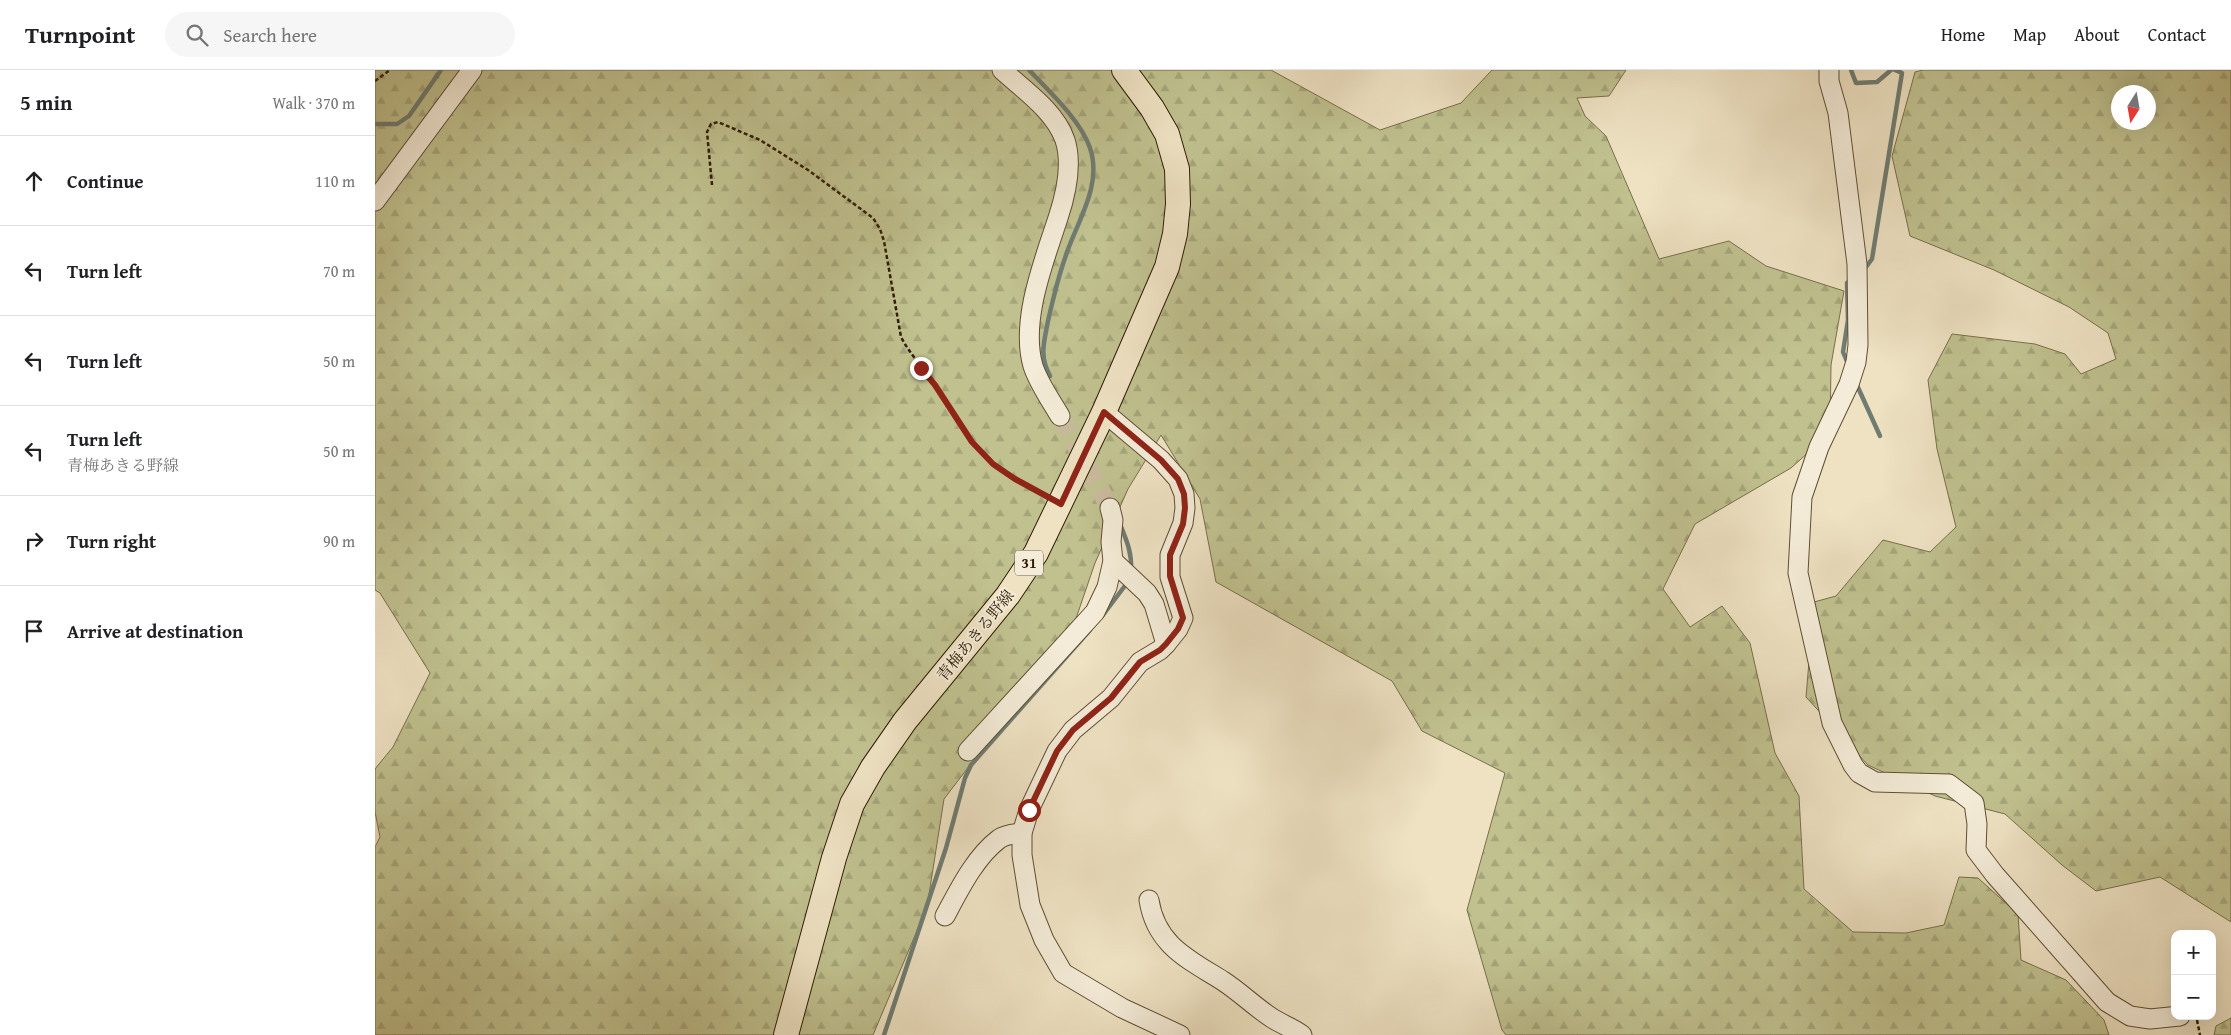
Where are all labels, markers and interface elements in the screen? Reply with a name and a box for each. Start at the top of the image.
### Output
search box [165,12,515,57]
text: Turnpoint [25,17,135,52]
icon: search [183,21,211,49]
text: Search here [223,21,317,49]
text: Home [1941,21,1985,48]
text: Map [2013,21,2046,48]
text: About [2074,21,2120,48]
text: Contact [2148,21,2206,48]
north arrow [2111,85,2156,130]
text: 5 min [20,87,72,118]
text: Walk · 370 m [272,91,355,115]
icon: ahead [20,167,48,195]
text: Continue [67,167,144,195]
text: 110 m [315,169,355,193]
icon: left [20,257,48,285]
text: Turn left [67,257,142,285]
text: 70 m [323,259,355,283]
icon: left [20,347,48,375]
text: Turn left [67,347,142,375]
text: 50 m [323,349,355,373]
route end [910,357,933,380]
text: Turn left [67,425,142,453]
icon: left [20,437,48,465]
text: 50 m [323,439,355,463]
text: 青梅あきる野線 [67,453,179,477]
icon: right [20,527,48,555]
text: Turn right [67,527,156,555]
text: 90 m [323,529,355,553]
road number: 31 [1015,550,1043,576]
street label: 青梅あきる野線 [930,584,1020,686]
icon: arrive [20,617,48,645]
text: Arrive at destination [67,617,243,645]
route start [1018,799,1041,822]
map controls [2171,930,2216,1020]
button: + [2171,930,2216,975]
button: − [2171,975,2216,1020]

